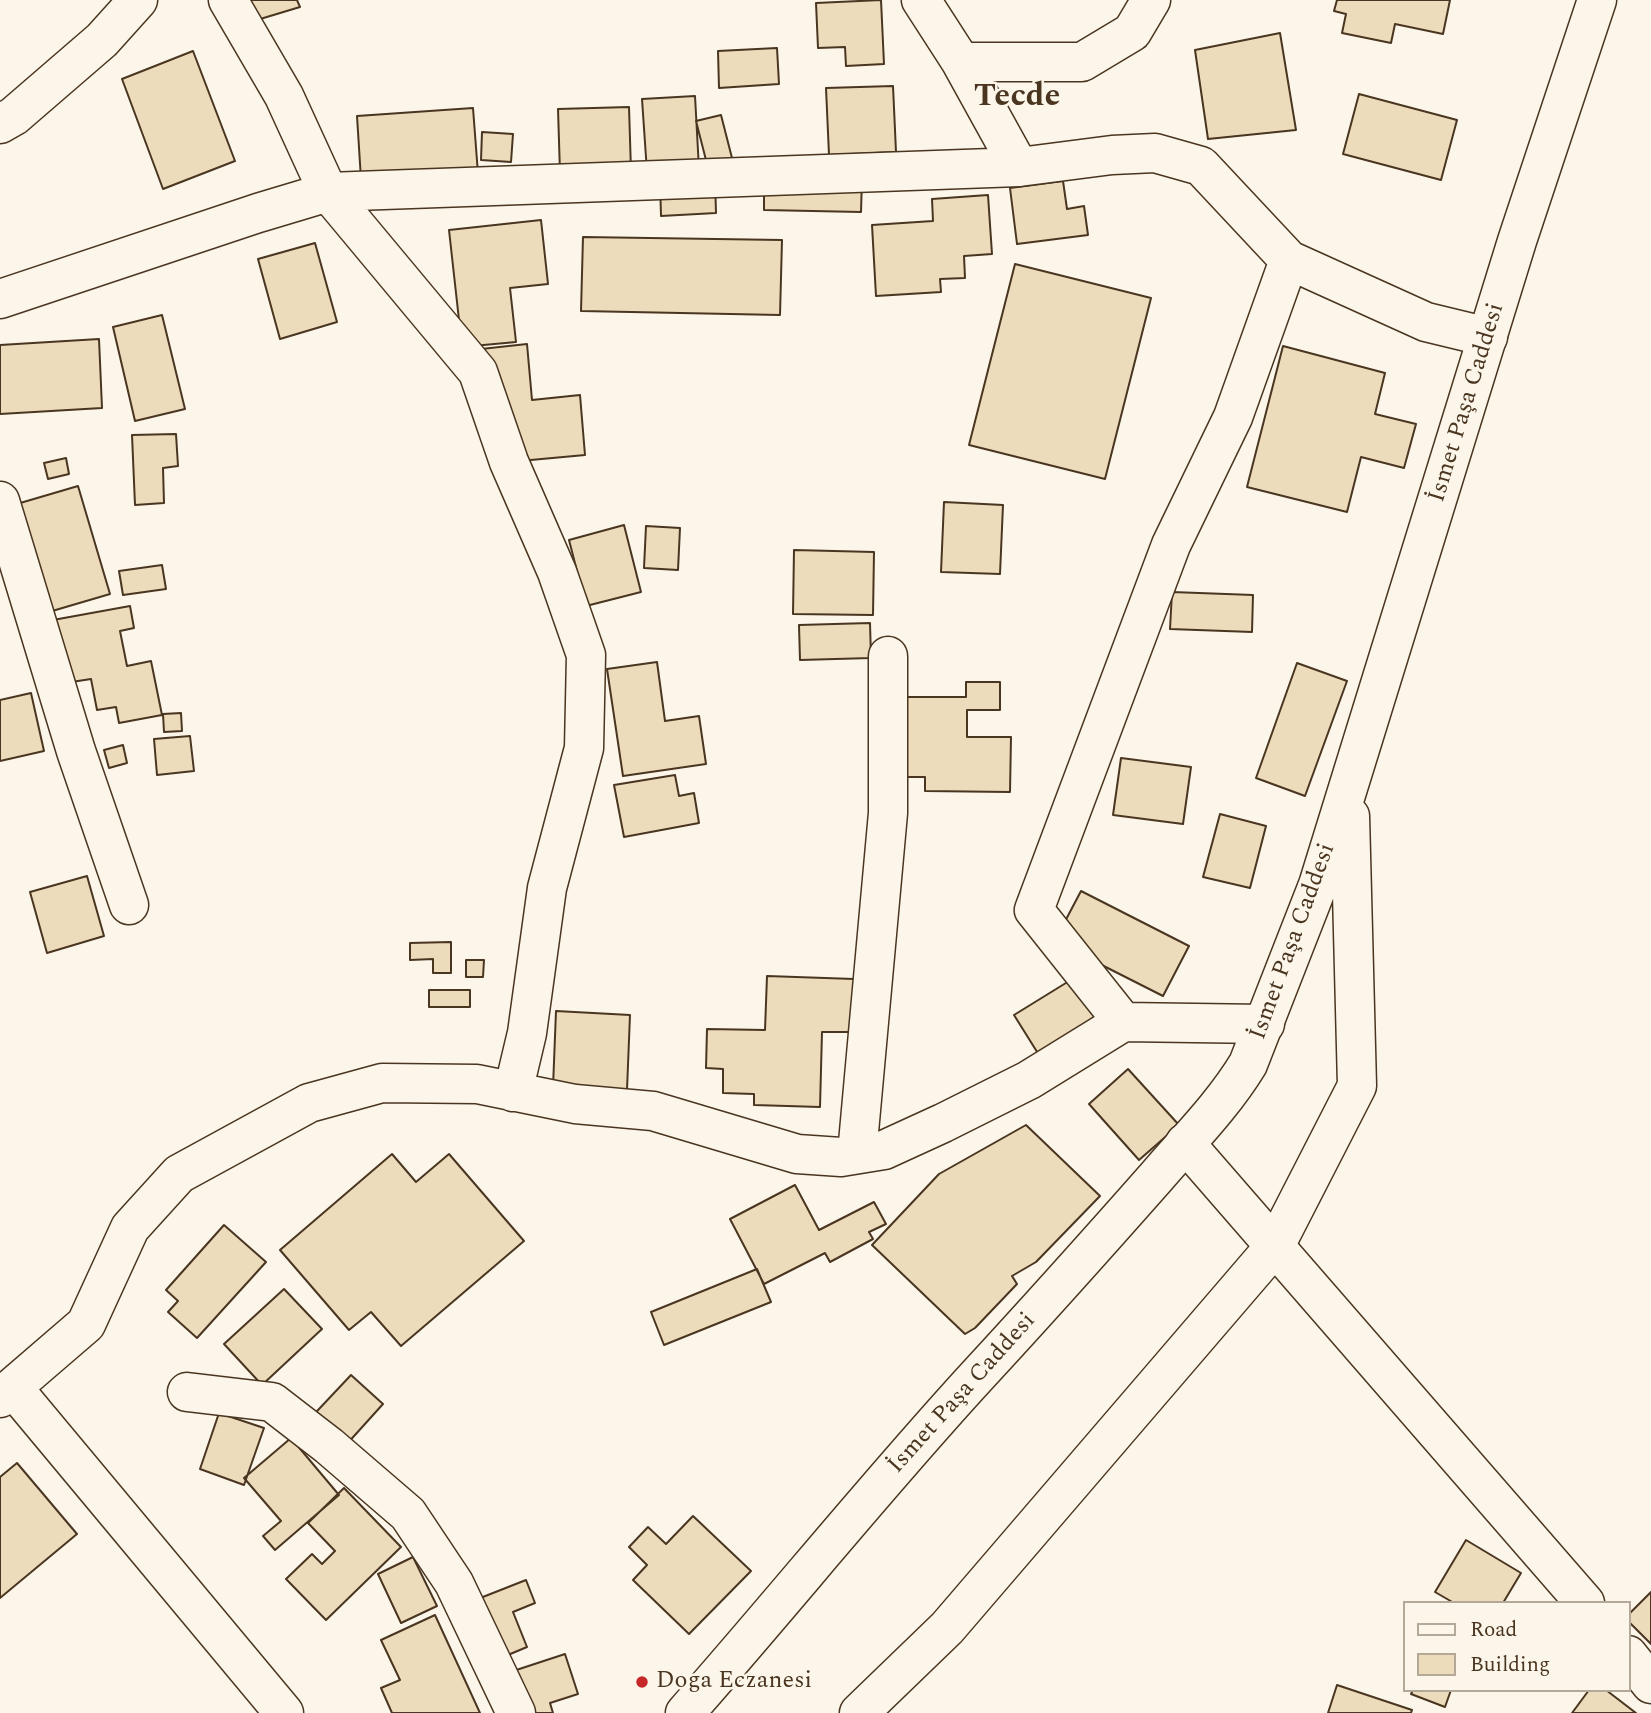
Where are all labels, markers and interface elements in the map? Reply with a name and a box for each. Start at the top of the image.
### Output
district label: Tecde [974,80,1060,118]
street label: İsmet Paşa Caddesi [1424,300,1512,506]
street label: İsmet Paşa Caddesi [1245,840,1343,1044]
street label: İsmet Paşa Caddesi [883,1308,1043,1480]
legend [1402,1601,1630,1692]
text: Road [1470,1614,1517,1646]
text: Building [1470,1649,1550,1681]
place label: Doga Eczanesi [656,1668,812,1696]
marker: Doga Eczanesi [634,1674,650,1690]

